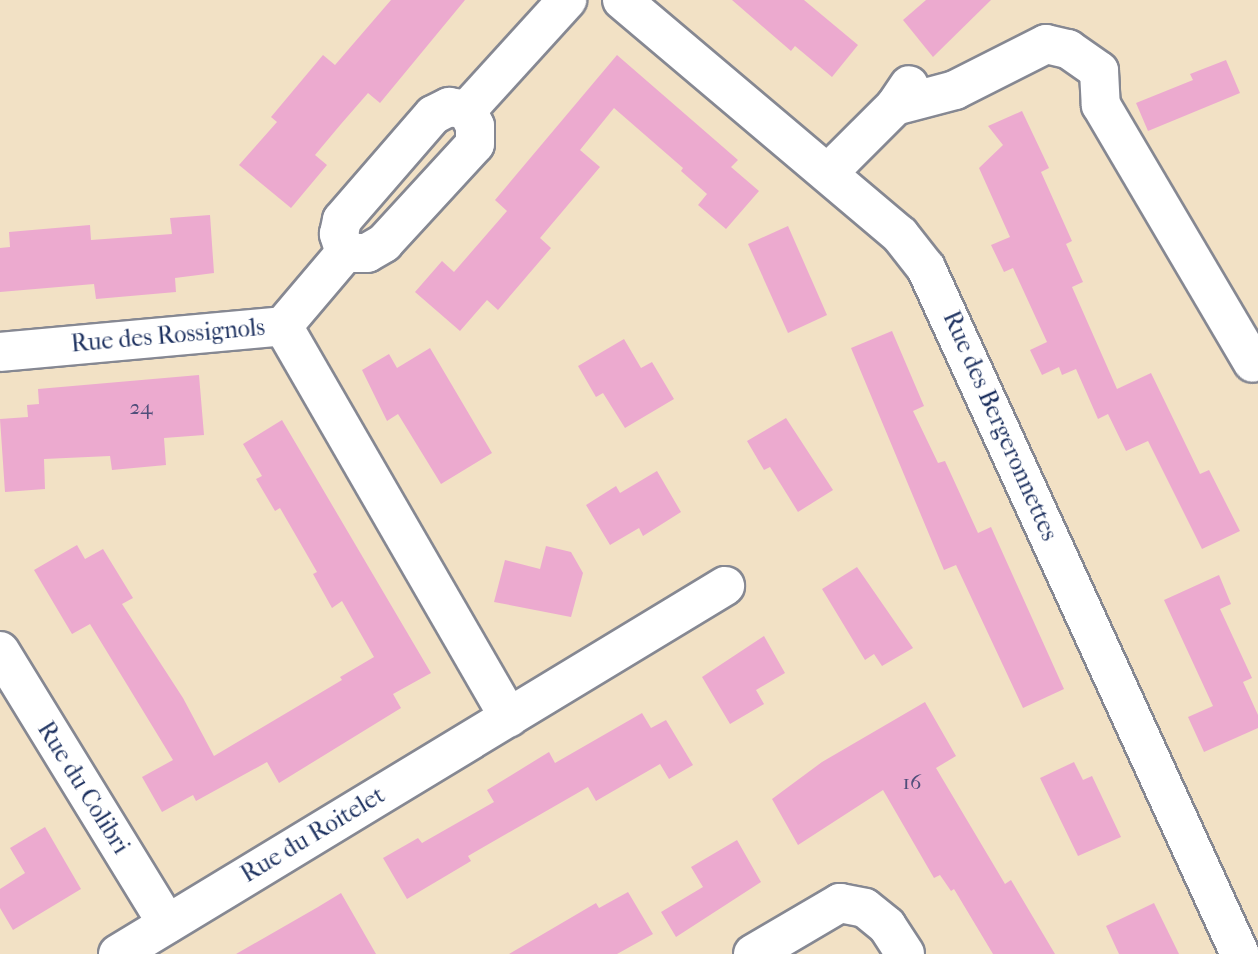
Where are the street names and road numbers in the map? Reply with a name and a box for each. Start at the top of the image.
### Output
street label: Rue des Bergeronnettes [936,307,1064,545]
street label: Rue des Rossignols [70,313,266,359]
street label: Rue du Colibri [31,716,135,860]
street label: Rue du Roitelet [236,781,390,889]

